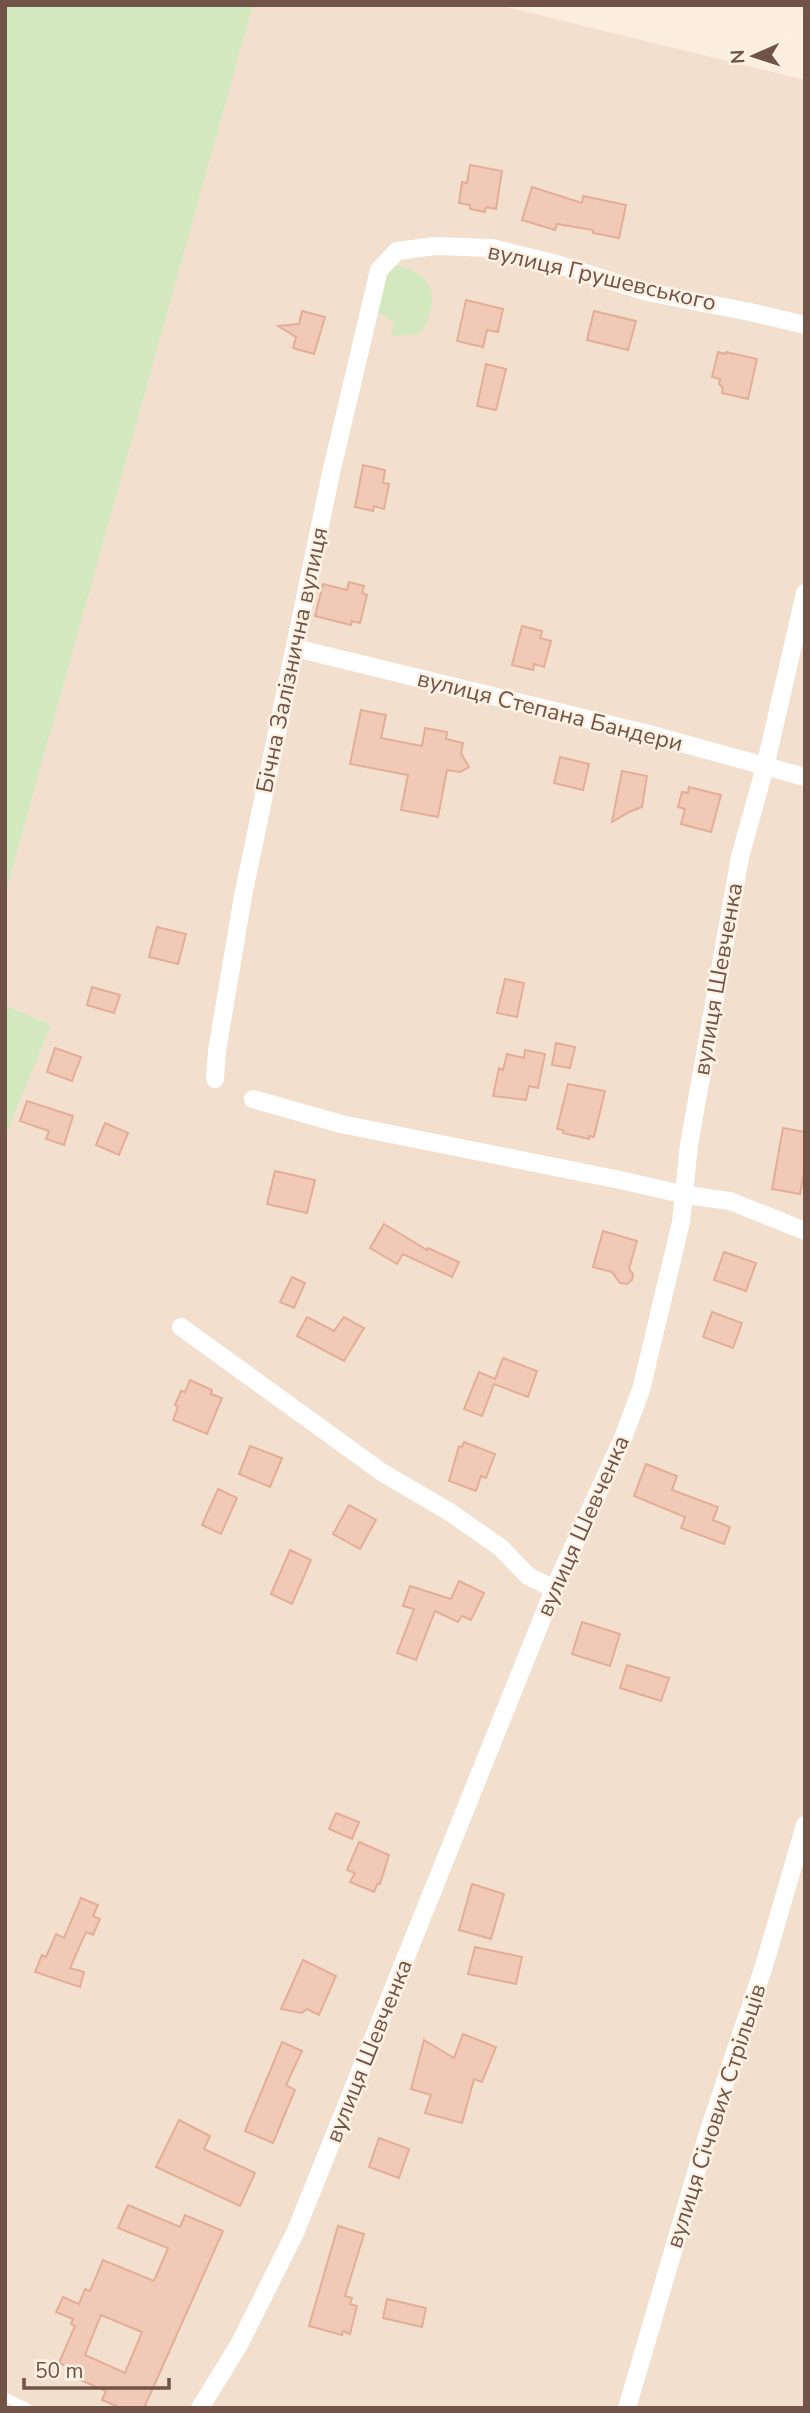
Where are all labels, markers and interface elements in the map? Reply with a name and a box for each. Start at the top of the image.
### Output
north arrow [719,21,789,91]
text: N [725,49,751,65]
street label: вулиця Грушевського [485,236,719,318]
street label: Бічна Залізнична вулиця [249,524,335,796]
street label: вулиця Степана Бандери [414,663,686,759]
street label: вулиця Шевченка [686,880,750,1078]
street label: вулиця Шевченка [529,1431,637,1621]
street label: вулиця Шевченка [318,1955,420,2147]
street label: вулиця Січових Стрільців [659,1980,773,2252]
scale bar [24,2346,170,2390]
text: 50 m [35,2357,84,2385]

